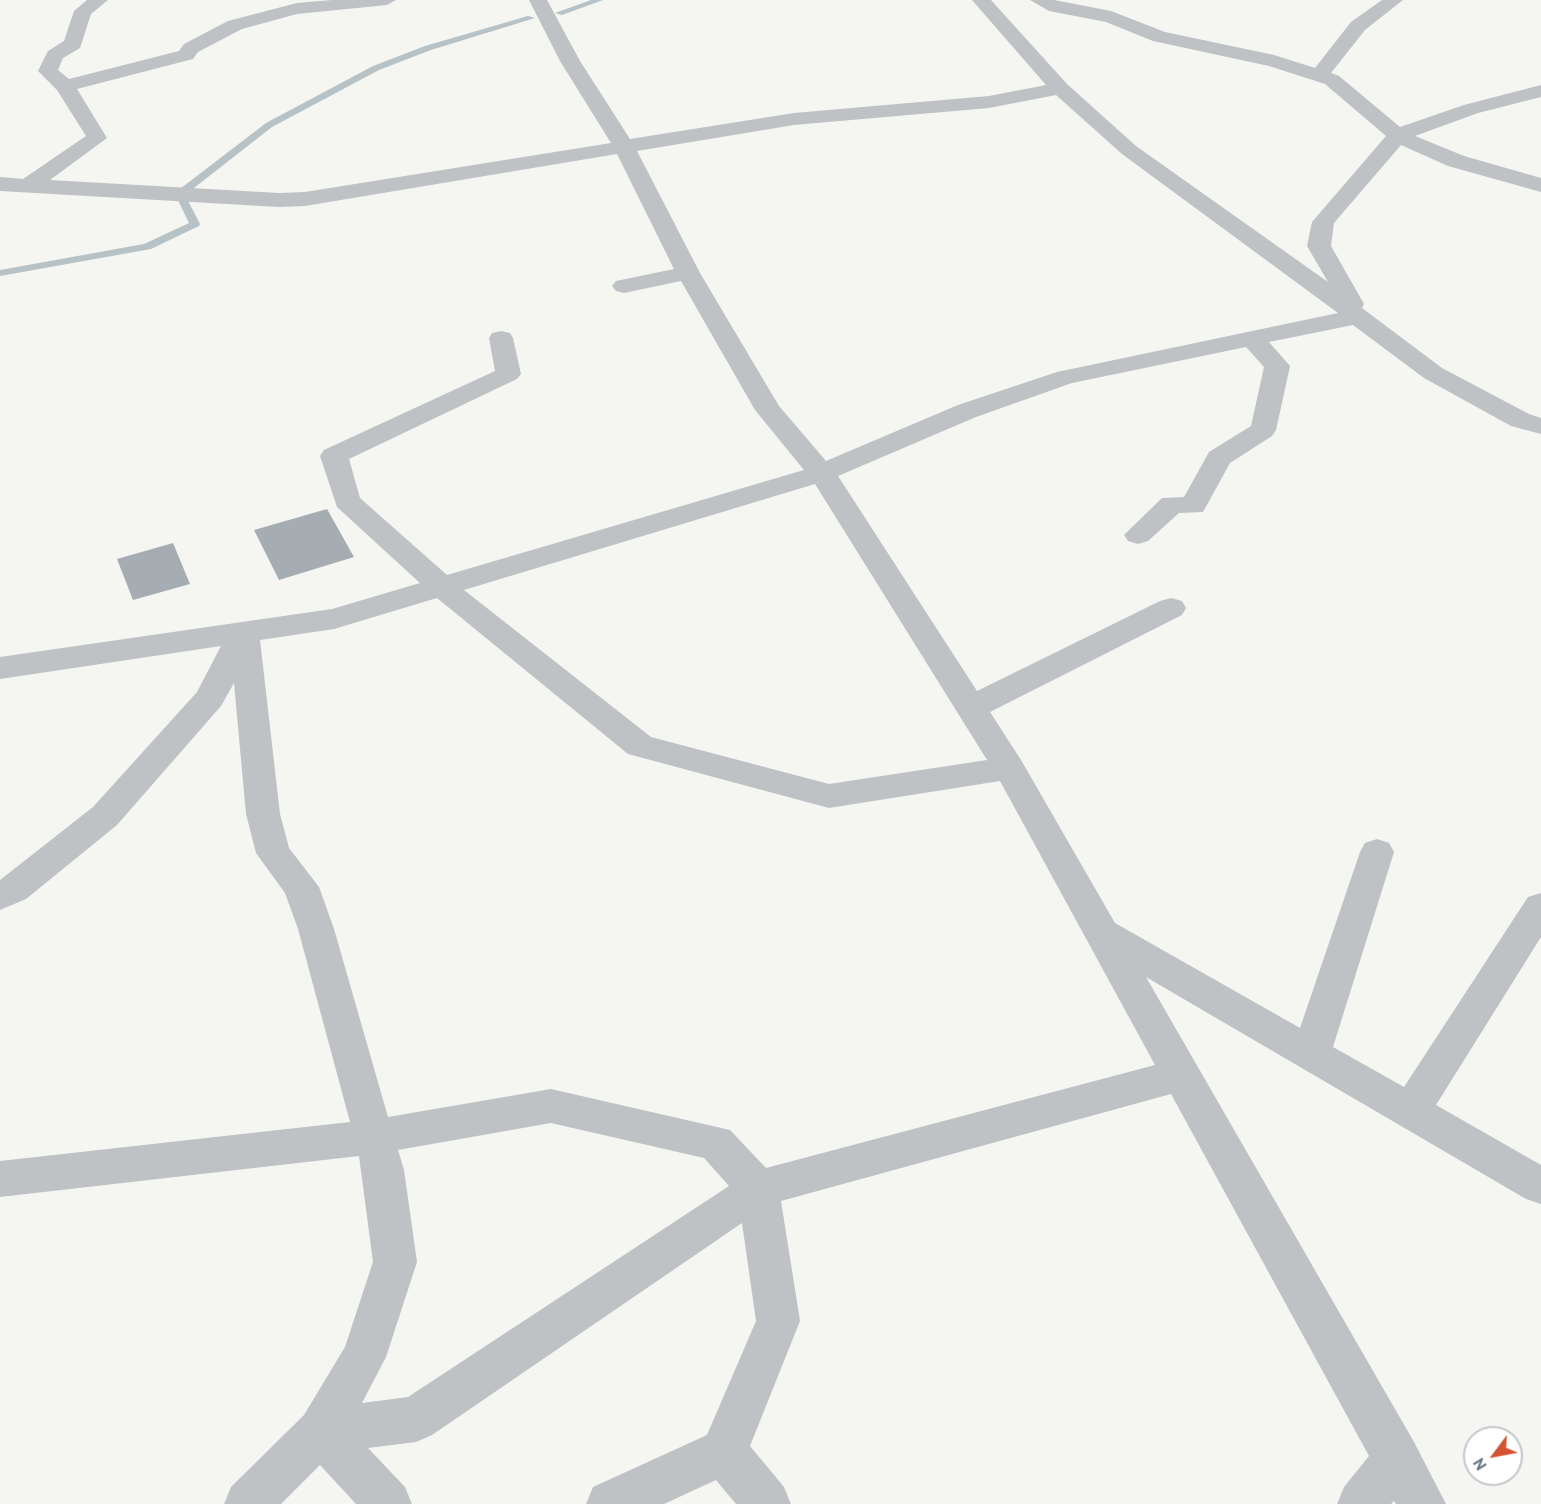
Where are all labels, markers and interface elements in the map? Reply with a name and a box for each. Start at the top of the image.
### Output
north arrow [1463,1426,1523,1486]
text: N [1468,1455,1491,1474]

